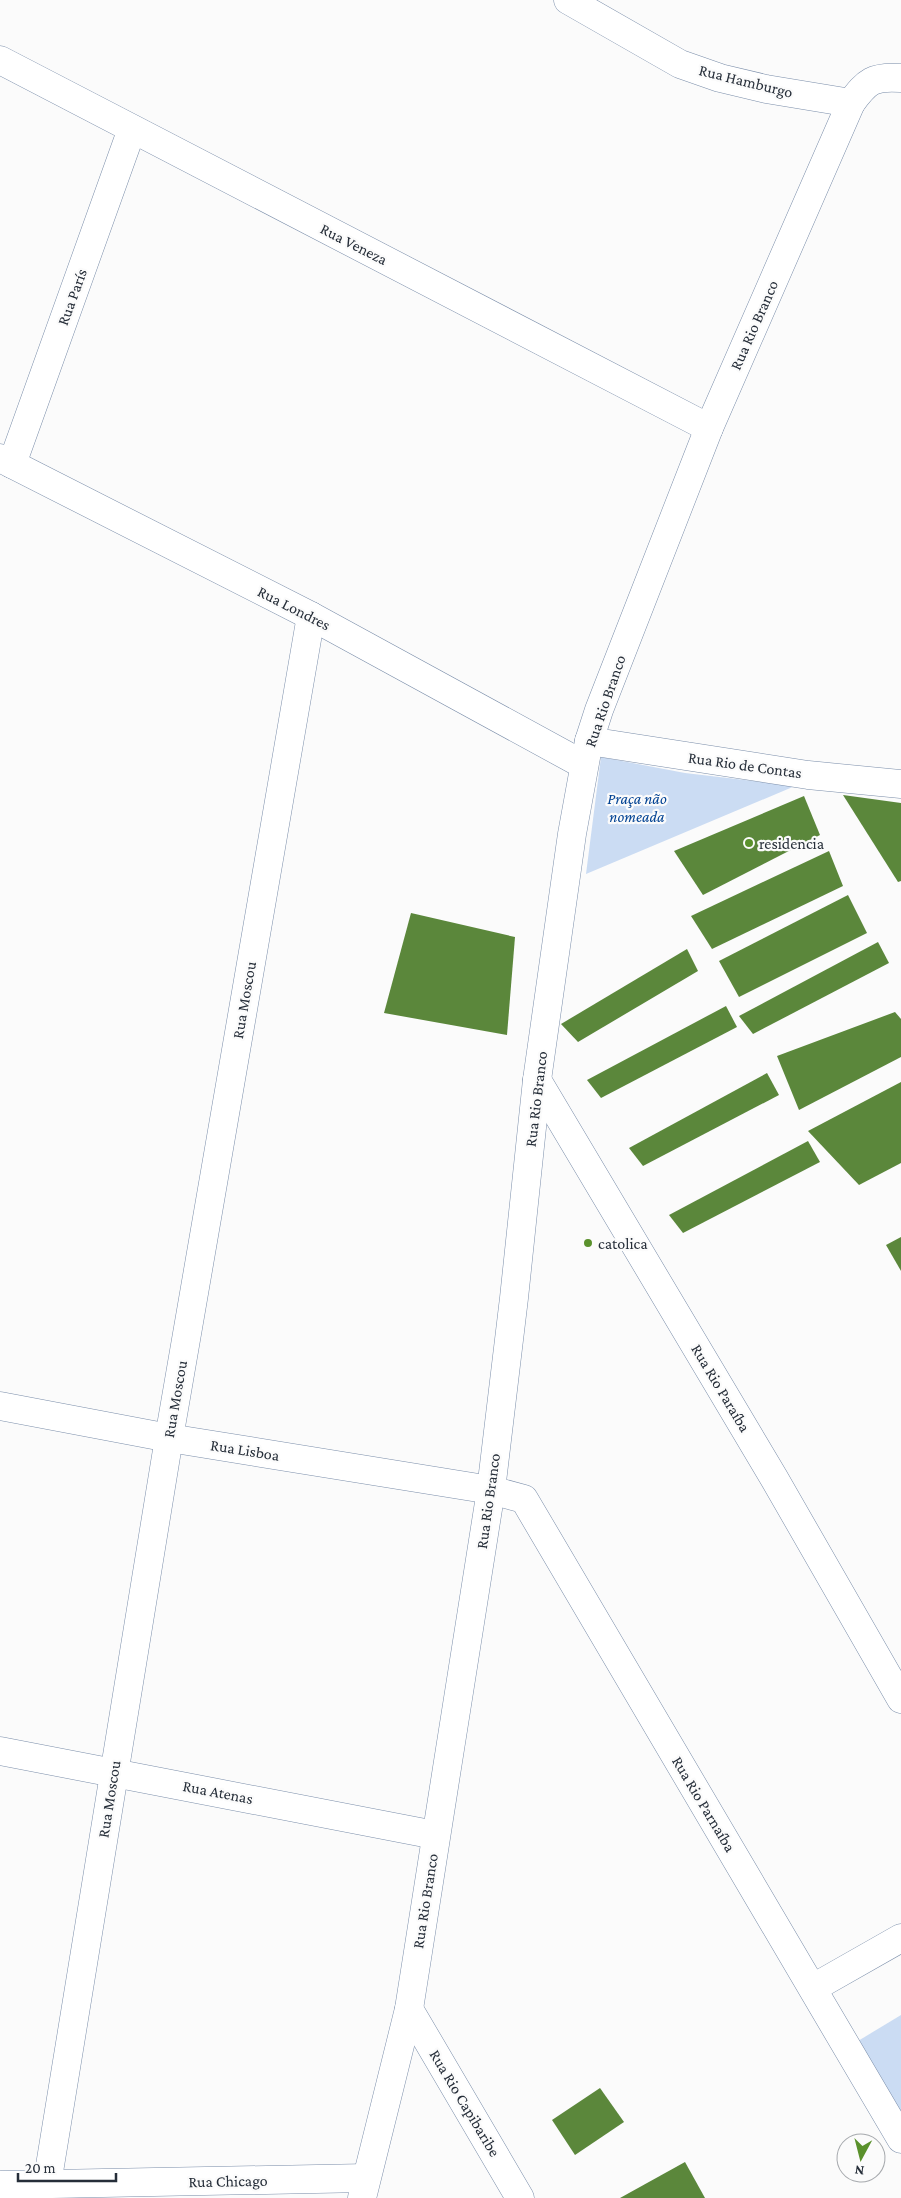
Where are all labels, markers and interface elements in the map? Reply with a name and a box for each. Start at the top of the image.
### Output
street label: Rua Hamburgo [697,61,795,102]
street label: Rua Veneza [318,220,391,268]
street label: Rua París [54,266,90,328]
street label: Rua Rio Branco [727,278,781,372]
street label: Rua Londres [255,582,333,634]
street label: Rua Rio Branco [581,653,629,749]
street label: Rua Rio de Contas [687,749,803,781]
park label: Praça não nomeada [607,790,667,825]
place label: residencia [759,835,825,852]
marker: residencia [743,837,755,849]
street label: Rua Moscou [229,960,259,1040]
street label: Rua Rio Branco [522,1050,550,1148]
place label: catolica [598,1235,648,1252]
marker: catolica [582,1237,594,1249]
street label: Rua Rio Paraíba [688,1341,754,1435]
street label: Rua Moscou [160,1359,190,1439]
street label: Rua Lisboa [209,1436,281,1464]
street label: Rua Rio Branco [473,1452,503,1550]
street label: Rua Rio Parnaíba [669,1753,739,1855]
street label: Rua Moscou [95,1759,124,1839]
street label: Rua Atenas [182,1777,254,1807]
street label: Rua Rio Branco [409,1852,441,1950]
street label: Rua Rio Capibaribe [426,2046,504,2160]
north arrow [836,2133,886,2183]
scale bar [18,2150,115,2182]
text: 20 m [25,2160,56,2176]
text: N [853,2162,865,2179]
street label: Rua Chicago [188,2172,268,2191]

